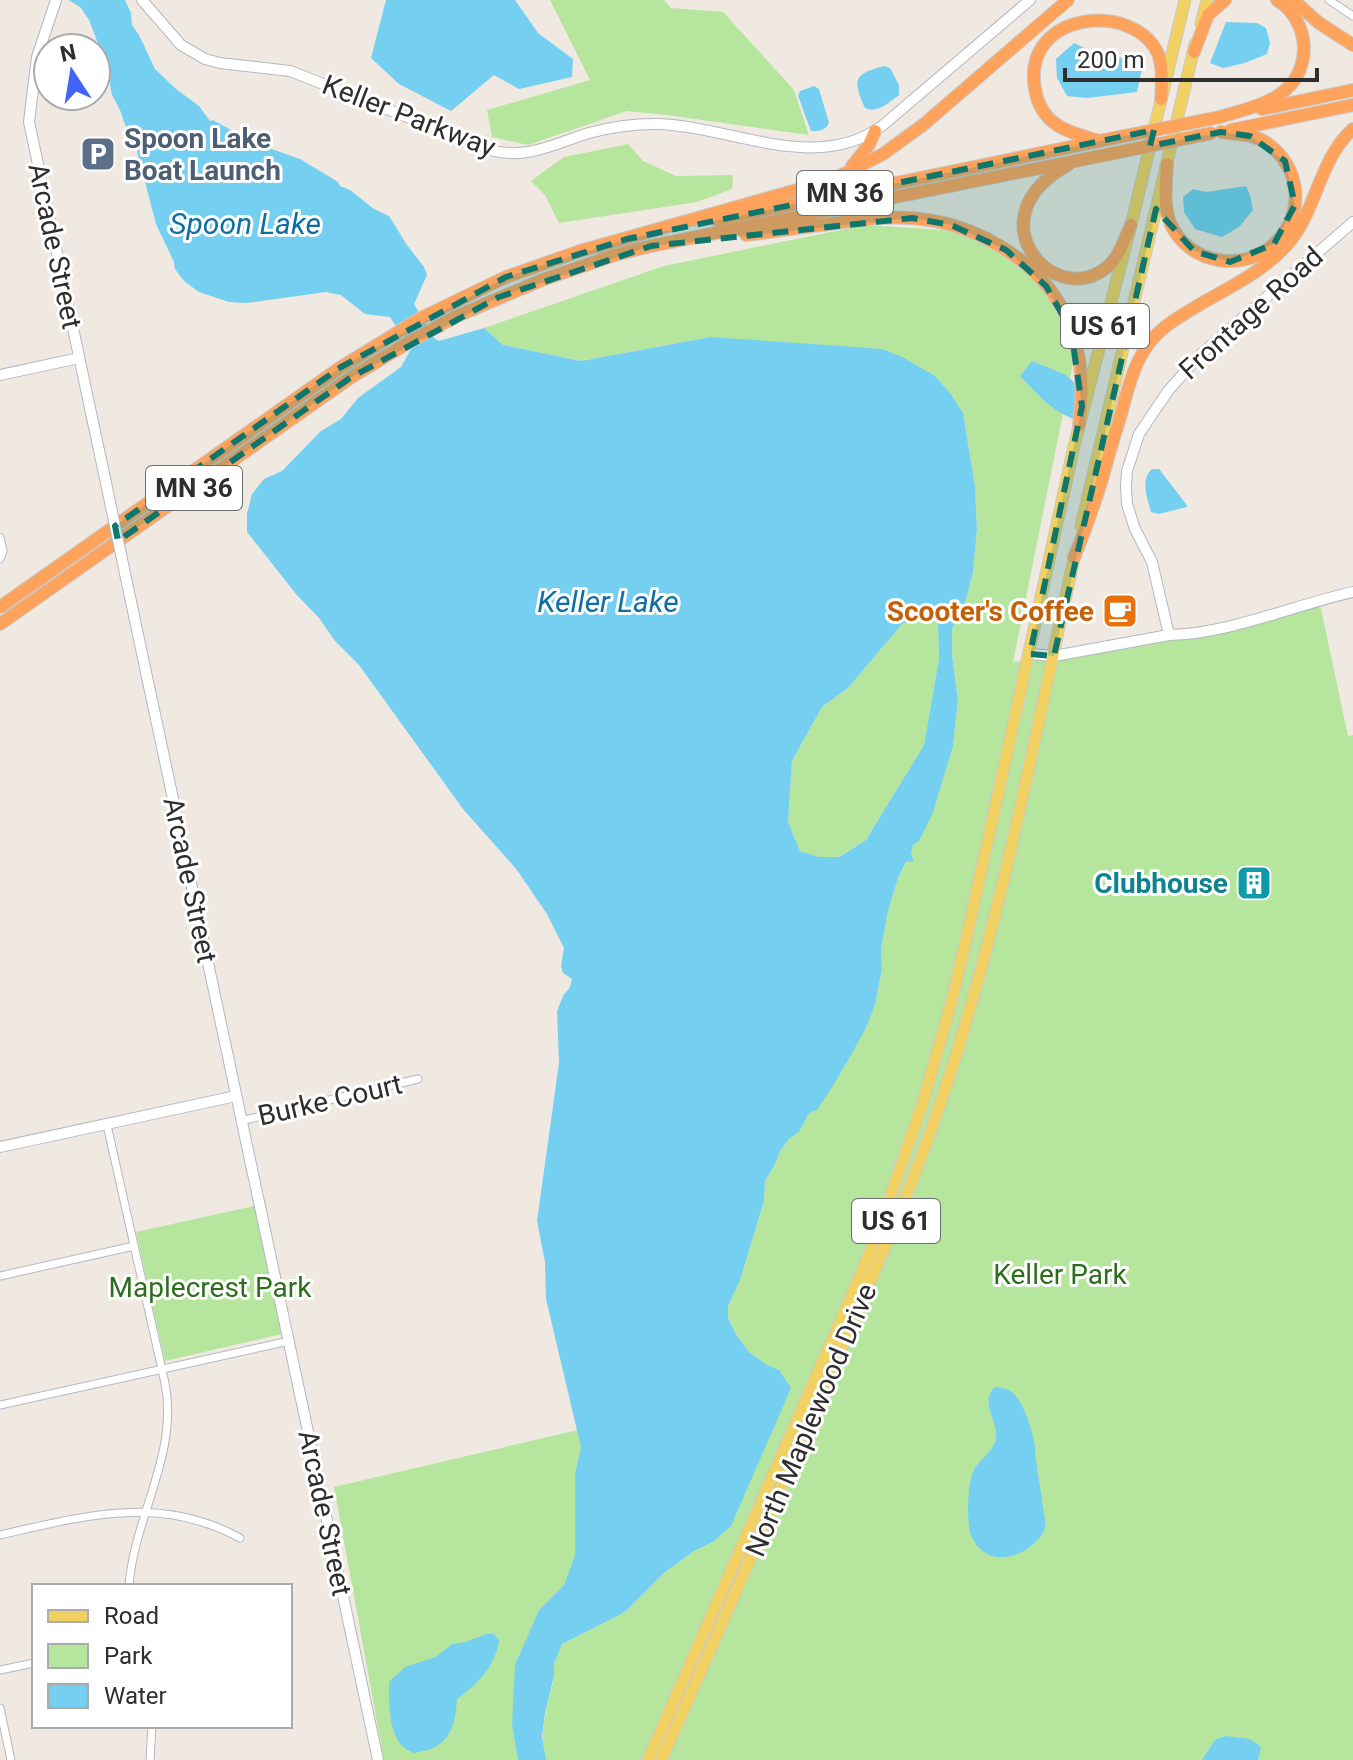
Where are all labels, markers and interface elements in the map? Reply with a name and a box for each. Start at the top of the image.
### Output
north arrow [32,32,112,112]
scale bar [1065,32,1317,82]
text: N [58,39,78,67]
text: 200 m [1077,46,1144,74]
street label: Keller Parkway [318,68,500,164]
place label: Spoon Lake Boat Launch [124,122,281,187]
parking icon: Spoon Lake Boat Launch [79,135,117,173]
street label: Arcade Street [21,160,89,332]
road number: MN 36 [797,171,893,215]
water label: Spoon Lake [169,206,321,241]
street label: Frontage Road [1172,240,1330,386]
road number: US 61 [1061,304,1149,348]
road number: MN 36 [146,466,242,510]
water label: Keller Lake [537,584,679,619]
cafe icon: Scooter's Coffee [1101,592,1139,630]
place label: Scooter's Coffee [887,595,1094,628]
street label: Arcade Street [156,794,224,966]
building icon: Clubhouse [1235,864,1273,902]
place label: Clubhouse [1094,867,1228,900]
street label: Burke Court [255,1067,405,1133]
road number: US 61 [852,1199,940,1243]
park label: Keller Park [993,1258,1127,1291]
park label: Maplecrest Park [109,1271,312,1304]
street label: North Maplewood Drive [739,1279,883,1561]
street label: Arcade Street [291,1427,359,1599]
legend [32,1584,292,1728]
text: Road [104,1602,159,1630]
text: Park [104,1642,153,1670]
text: Water [104,1682,167,1710]

